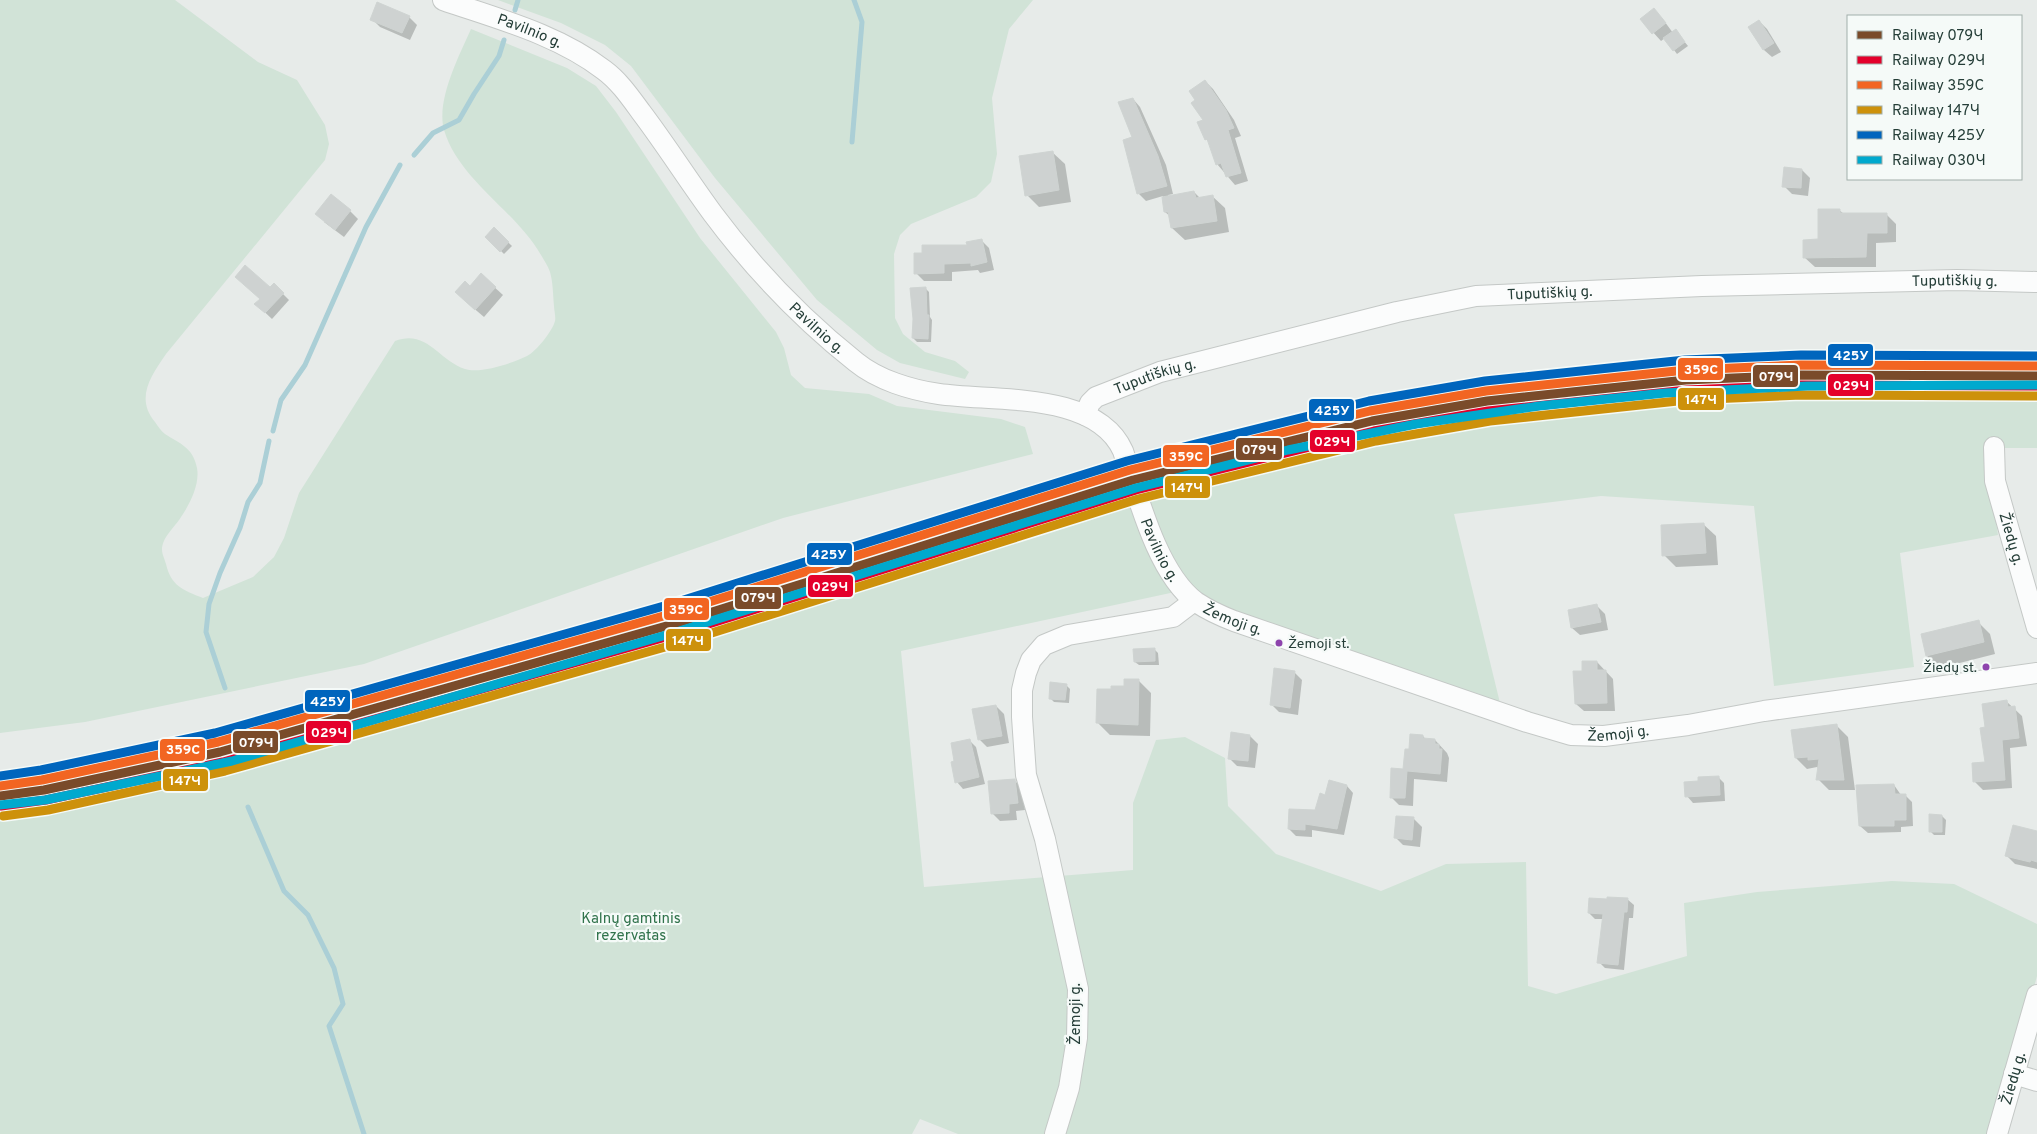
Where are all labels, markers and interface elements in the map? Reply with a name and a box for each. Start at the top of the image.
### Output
street label: Pavilnio g. [494,11,565,54]
legend [1847,15,2022,180]
text: Railway 079Ч [1892,27,1984,46]
text: Railway 029Ч [1892,52,1985,71]
text: Railway 359С [1892,77,1984,96]
text: Railway 147Ч [1892,102,1980,121]
text: Railway 425У [1892,127,1985,146]
text: Railway 030Ч [1892,152,1986,171]
street label: Tuputiškių g. [1912,272,1997,292]
street label: Tuputiškių g. [1507,283,1593,306]
street label: Pavilnio g. [784,299,848,359]
line badge: 425У [1827,343,1874,367]
text: 425У [1833,348,1869,365]
street label: Tuputiškių g. [1112,355,1198,400]
line badge: 359С [1677,357,1724,381]
text: 359С [1684,362,1718,379]
line badge: 079Ч [1752,364,1799,388]
text: 079Ч [1758,369,1794,386]
line badge: 029Ч [1827,373,1874,397]
text: 029Ч [1833,378,1869,395]
line badge: 147Ч [1677,387,1725,411]
text: 147Ч [1685,392,1717,409]
line badge: 425У [1308,398,1355,422]
text: 425У [1314,403,1350,420]
line badge: 029Ч [1309,429,1356,453]
text: 029Ч [1314,434,1350,451]
line badge: 079Ч [1235,437,1283,461]
text: 079Ч [1241,442,1277,459]
line badge: 359С [1162,444,1210,468]
text: 359С [1169,449,1203,466]
line badge: 147Ч [1164,475,1211,499]
text: 147Ч [1171,480,1203,497]
street label: Žiedų g. [1993,510,2027,568]
street label: Pavilnio g. [1135,516,1182,586]
line badge: 425У [806,542,853,566]
text: 425У [811,547,847,564]
line badge: 029Ч [807,574,854,598]
text: 029Ч [812,579,848,596]
line badge: 079Ч [734,586,782,610]
text: 079Ч [740,590,776,607]
line badge: 359С [663,597,710,621]
street label: Žemoji g. [1199,599,1264,641]
text: 359С [669,602,703,619]
line badge: 147Ч [665,628,712,652]
text: 147Ч [672,633,704,650]
place label: Žemoji st. [1288,635,1349,653]
marker: Žemoji st. [1274,638,1284,648]
place label: Žiedų st. [1923,659,1977,677]
marker: Žiedų st. [1981,662,1991,672]
line badge: 425У [304,689,351,713]
text: 425У [310,694,346,711]
line badge: 029Ч [305,720,352,744]
street label: Žemoji g. [1587,722,1650,747]
text: 029Ч [311,725,347,742]
line badge: 079Ч [232,730,279,754]
text: 079Ч [238,735,274,752]
line badge: 359С [159,738,206,762]
text: 359С [166,742,200,759]
line badge: 147Ч [162,768,209,792]
text: 147Ч [169,773,201,790]
park label: Kalnų gamtinis rezervatas [581,910,681,946]
street label: Žemoji g. [1066,983,1086,1045]
street label: Žiedų g. [1997,1050,2031,1107]

